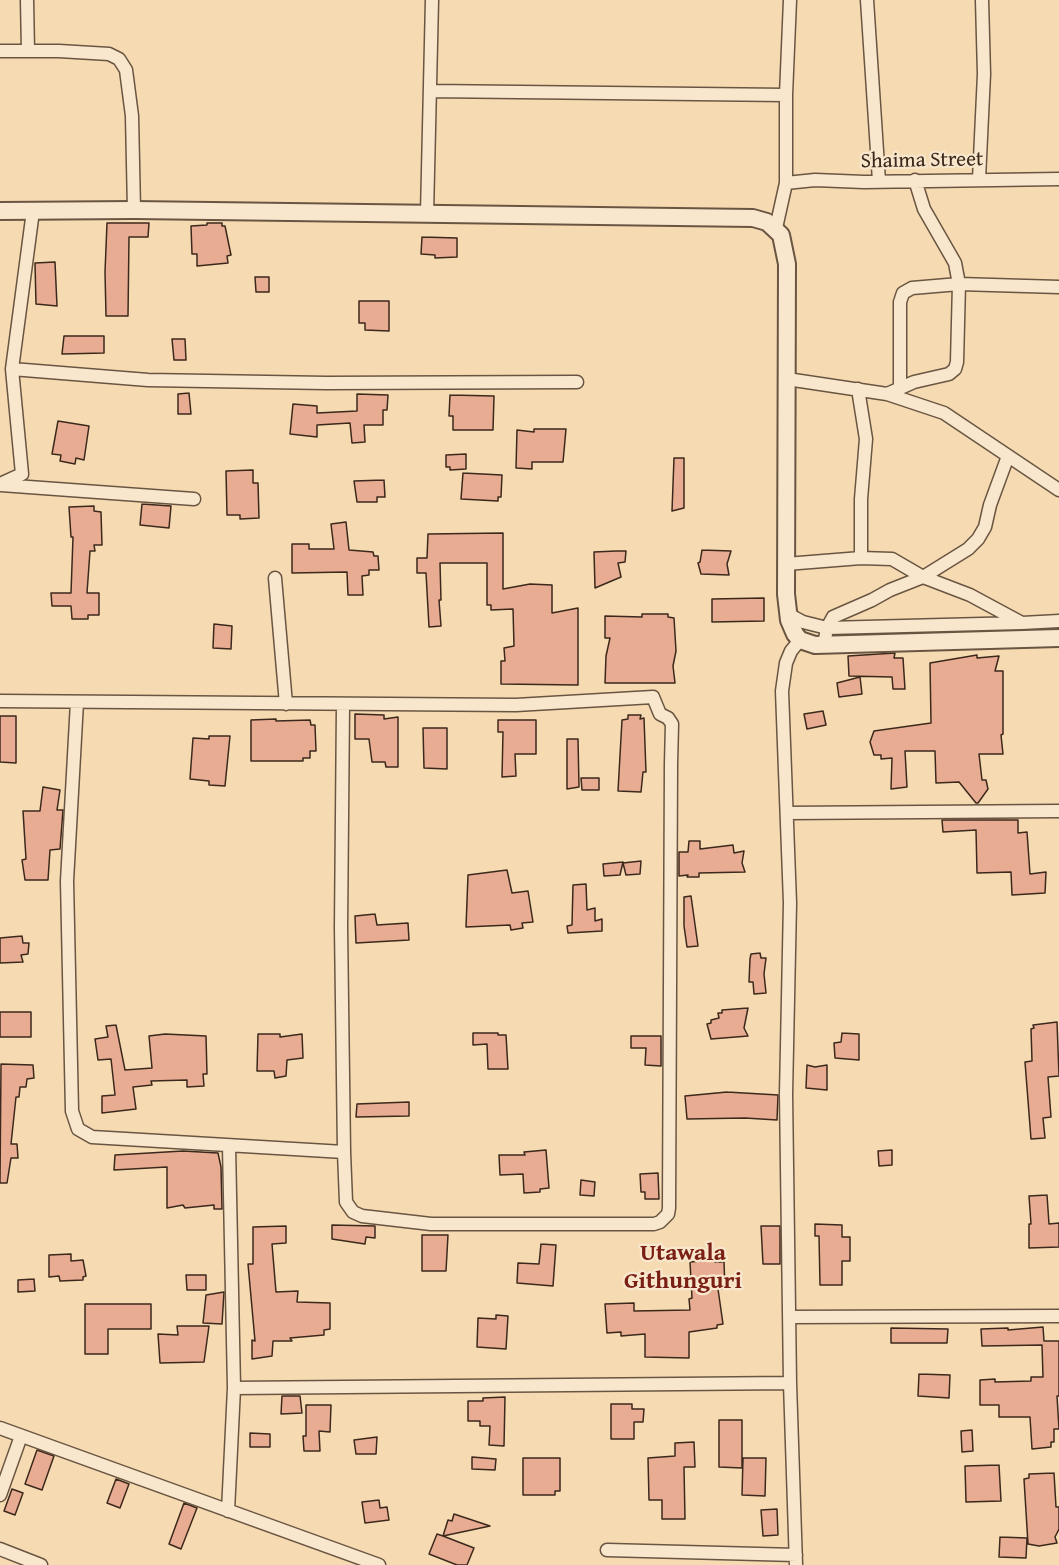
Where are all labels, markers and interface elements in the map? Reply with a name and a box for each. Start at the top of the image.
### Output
street label: Shaima Street [860,147,984,175]
district label: Utawala Githunguri [624,1240,742,1296]

